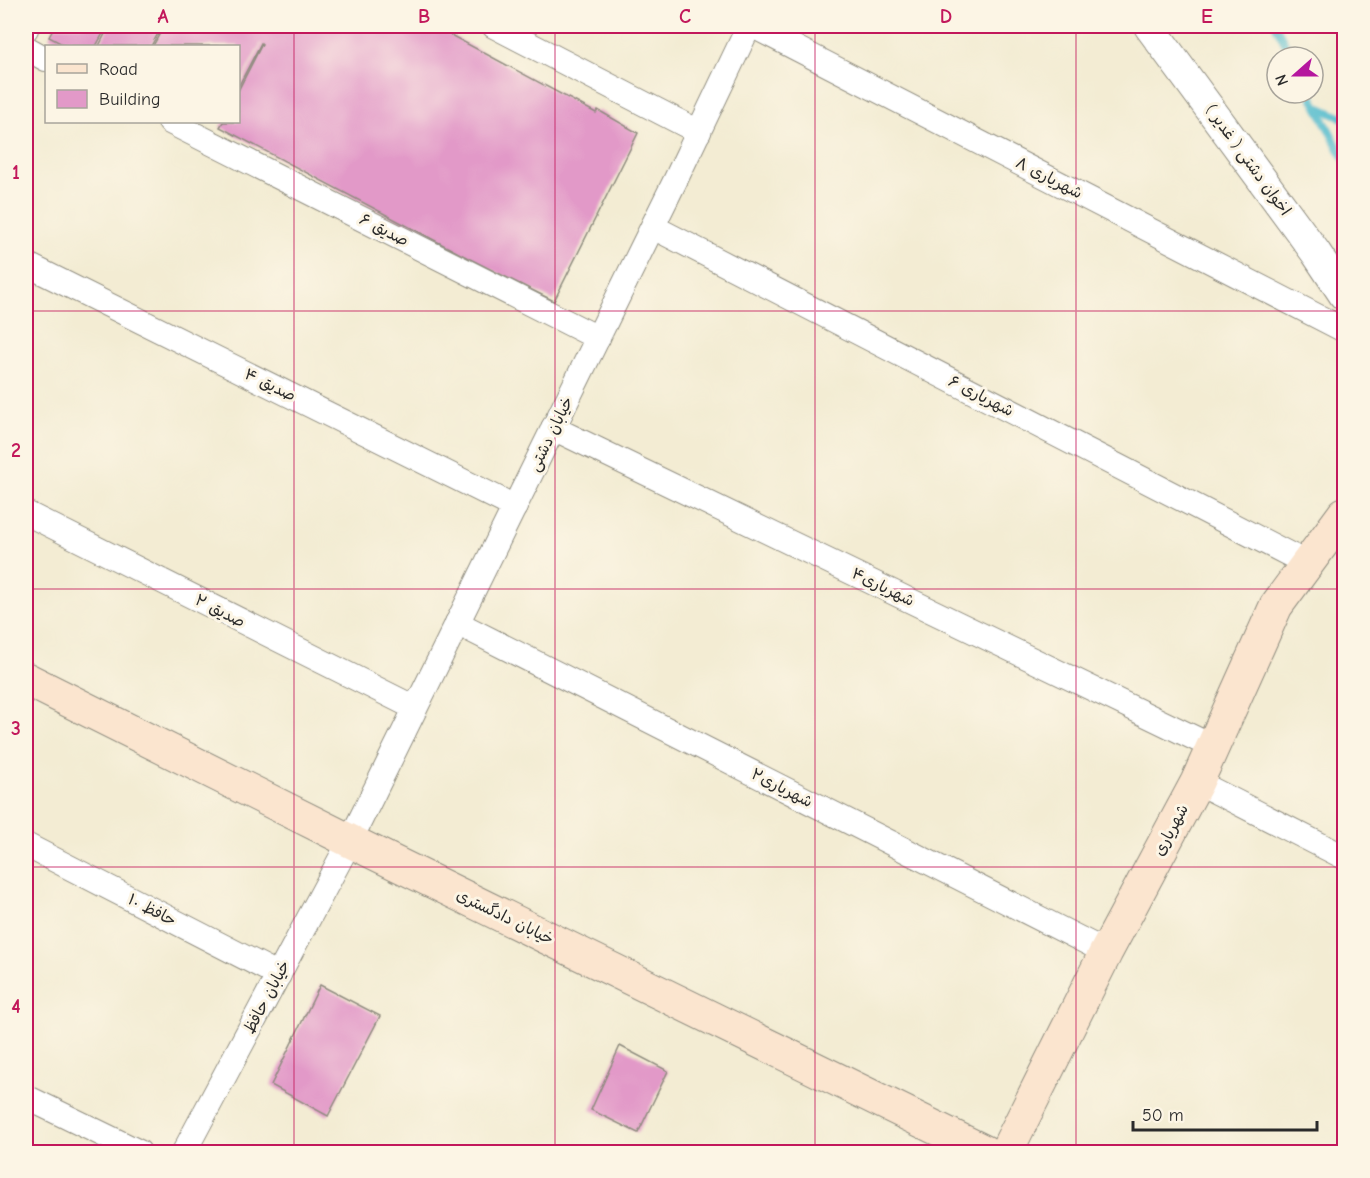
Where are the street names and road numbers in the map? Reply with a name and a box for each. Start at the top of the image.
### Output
street label: اخوان دشتی ( غدیر ) [1201,101,1294,220]
street label: شهریاری ۸ [1013,154,1085,202]
street label: صدیق ۶ [356,210,412,250]
street label: صدیق ۴ [241,365,299,405]
street label: شهریاری ۶ [945,372,1017,420]
street label: خیابان دشتی [525,394,578,475]
street label: شهریاری۴ [849,564,917,610]
street label: صدیق ۲ [192,591,248,631]
street label: شهریاری۲ [748,765,816,811]
street label: شهریاری [1150,801,1192,859]
street label: خیابان دادگستری [454,885,557,948]
street label: حافظ ۱۰ [125,890,179,930]
street label: خیابان حافظ [240,957,294,1037]

